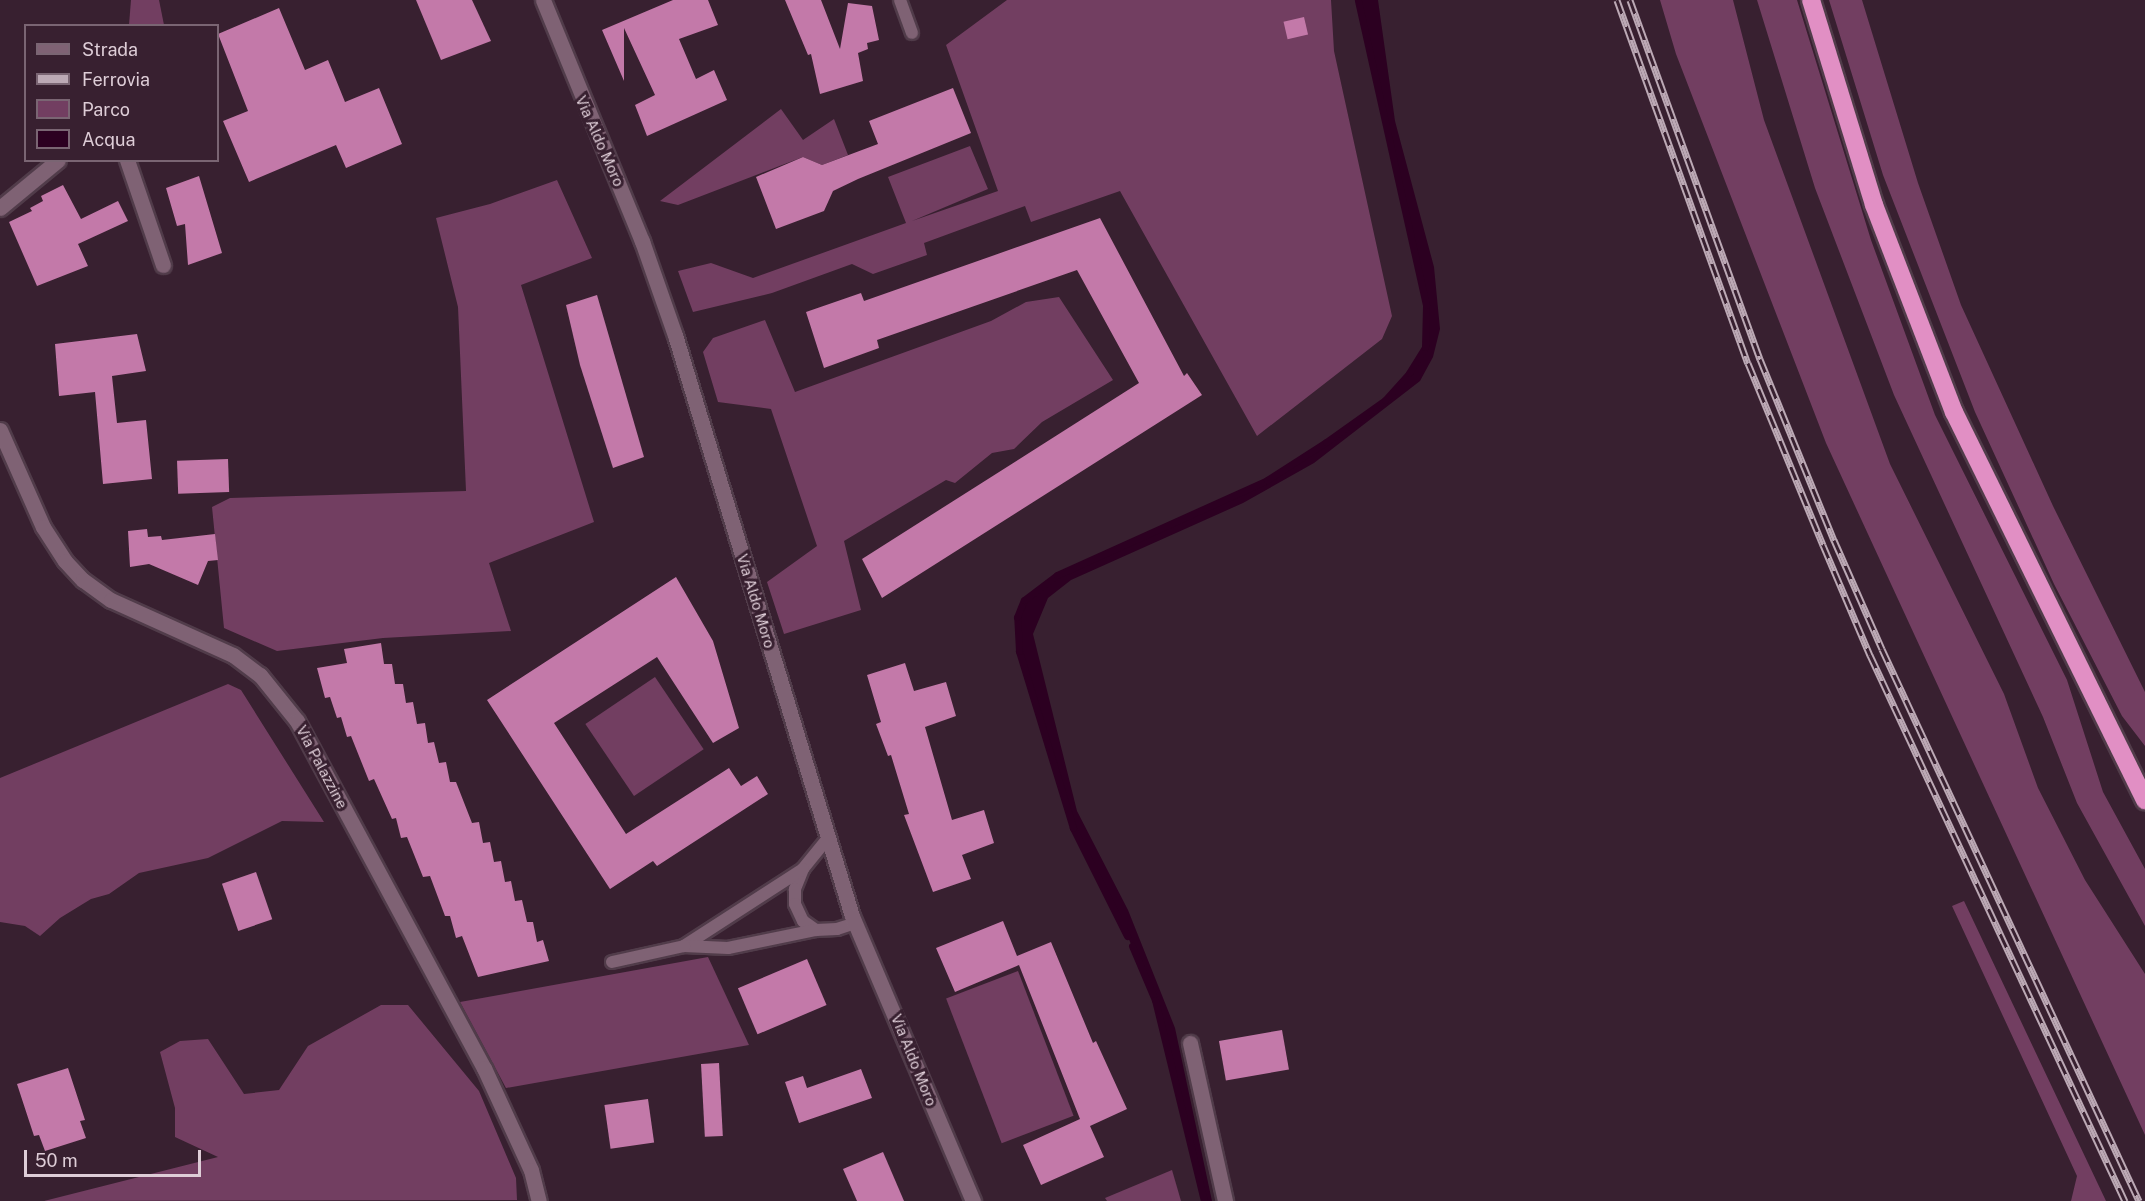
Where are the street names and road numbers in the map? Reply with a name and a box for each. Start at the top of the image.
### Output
street label: Via Aldo Moro [572,93,628,189]
street label: Via Aldo Moro [733,552,779,650]
street label: Via Palazzine [293,722,351,812]
street label: Via Aldo Moro [887,1011,941,1109]

